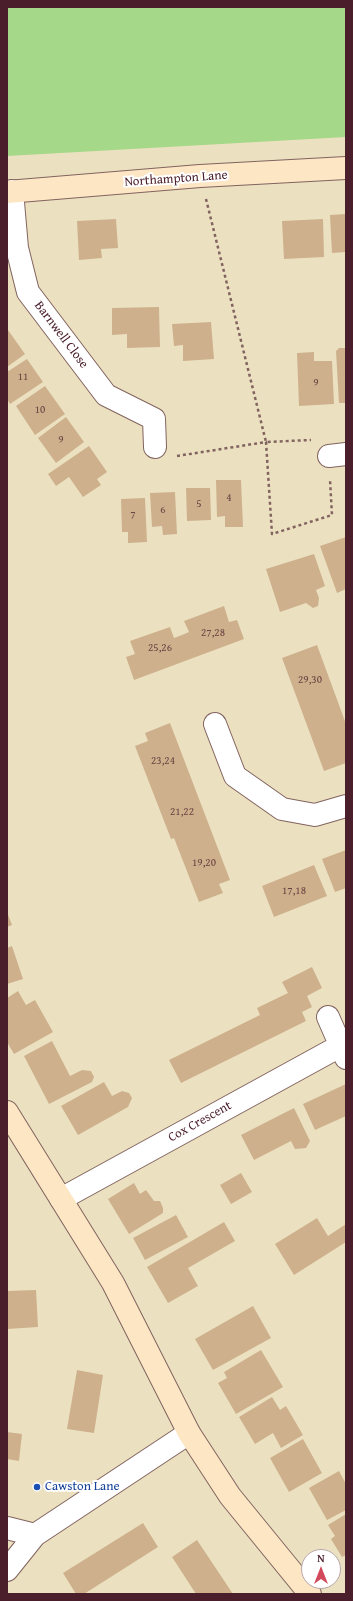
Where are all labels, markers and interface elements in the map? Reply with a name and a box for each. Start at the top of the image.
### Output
street label: Northampton Lane [124,168,228,190]
street label: Barnwell Close [31,298,91,372]
house number: 11 [18,370,28,384]
house number: 9 [313,376,319,390]
house number: 10 [35,403,45,417]
house number: 9 [58,433,64,447]
house number: 4 [226,491,232,505]
house number: 5 [196,497,202,511]
house number: 6 [160,503,166,517]
house number: 7 [130,508,136,522]
house number: 27,28 [201,626,225,640]
house number: 25,26 [148,641,172,655]
house number: 29,30 [298,673,322,687]
house number: 23,24 [151,754,175,768]
house number: 21,22 [170,805,194,819]
house number: 19,20 [192,856,216,870]
house number: 17,18 [282,884,306,898]
street label: Cox Crescent [166,1098,234,1146]
place label: Cawston Lane [45,1479,120,1495]
marker: Cawston Lane [32,1482,42,1492]
north arrow [301,1549,341,1589]
text: N [317,1550,325,1566]

